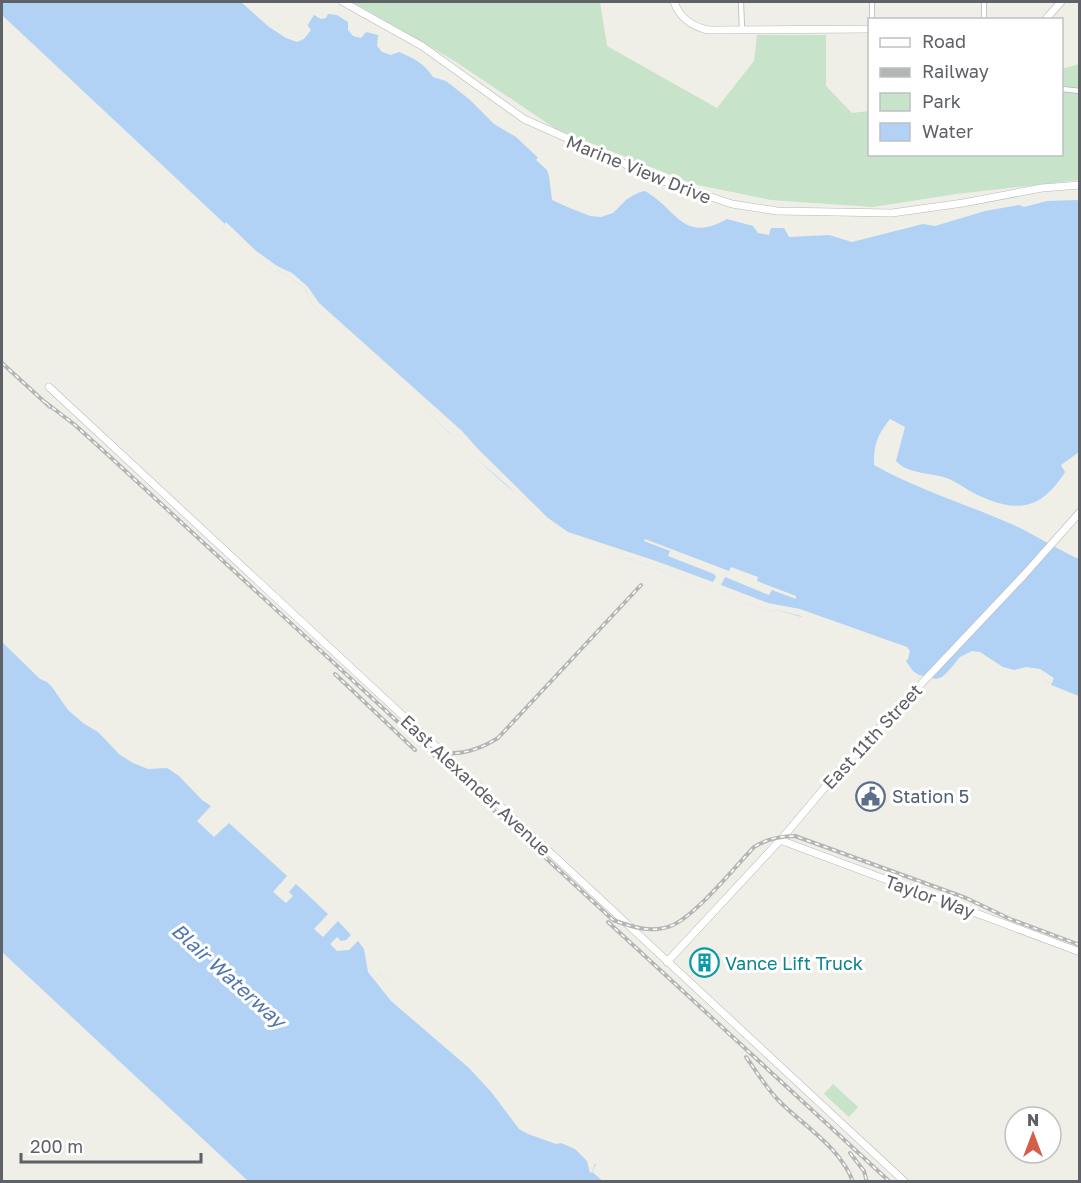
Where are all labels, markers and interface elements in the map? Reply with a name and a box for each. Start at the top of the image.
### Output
legend [868,18,1063,156]
text: Road [922,30,966,52]
text: Railway [922,60,989,82]
text: Park [922,90,961,112]
text: Water [922,120,973,142]
street label: Marine View Drive [563,130,715,208]
street label: East 11th Street [818,679,926,793]
street label: East Alexander Avenue [396,710,556,860]
public building icon: Station 5 [855,780,887,812]
place label: Station 5 [892,785,969,807]
street label: Taylor Way [882,870,978,922]
water label: Blair Waterway [167,918,293,1035]
building icon: Vance Lift Truck [688,947,720,979]
place label: Vance Lift Truck [725,952,863,974]
north arrow [1003,1105,1063,1165]
text: N [1027,1110,1039,1130]
scale bar [21,1126,201,1164]
text: 200 m [30,1135,83,1157]

